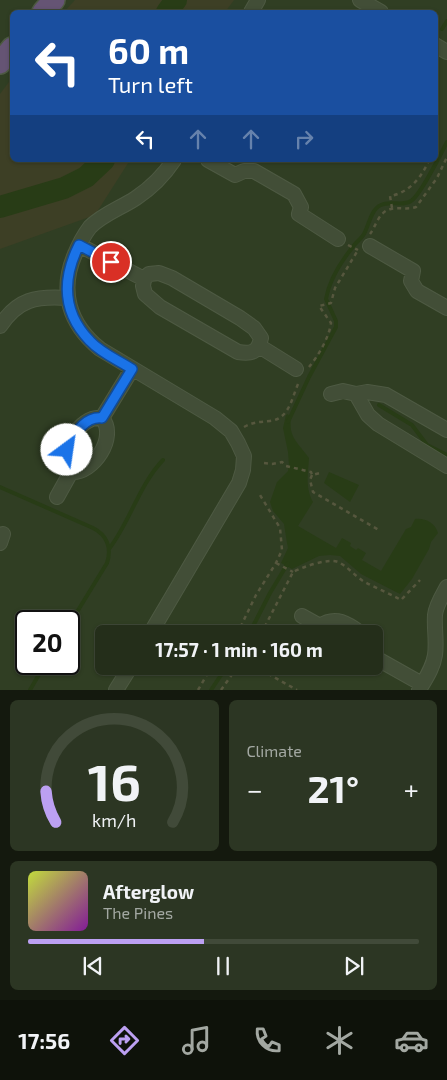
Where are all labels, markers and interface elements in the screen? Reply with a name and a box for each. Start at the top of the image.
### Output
text: 60 m [108,29,189,71]
icon: left [25,30,90,95]
text: Turn left [108,71,193,97]
icon: left [131,125,159,153]
icon: ahead [184,125,212,153]
icon: ahead [237,125,265,153]
icon: right [290,125,318,153]
pin [90,241,132,283]
icon: arrive [97,248,125,276]
position arrow [40,423,92,475]
speed limit sign: 20 [15,610,80,675]
text: 17:57 · 1 min · 160 m [155,638,323,661]
text: Climate [247,741,302,760]
text: 16 [88,749,141,811]
text: 21° [307,765,359,811]
text: − [247,772,263,806]
text: + [404,772,419,806]
text: km/h [92,809,136,831]
text: Afterglow [103,880,194,903]
text: The Pines [103,903,173,922]
icon: previous [79,952,107,980]
icon: pause [209,952,237,980]
icon: next [340,952,368,980]
icon: directions [107,1023,142,1058]
icon: music [179,1023,214,1058]
icon: phone [250,1023,285,1058]
icon: climate [322,1023,357,1058]
icon: car [394,1023,429,1058]
text: 17:56 [18,1027,70,1053]

